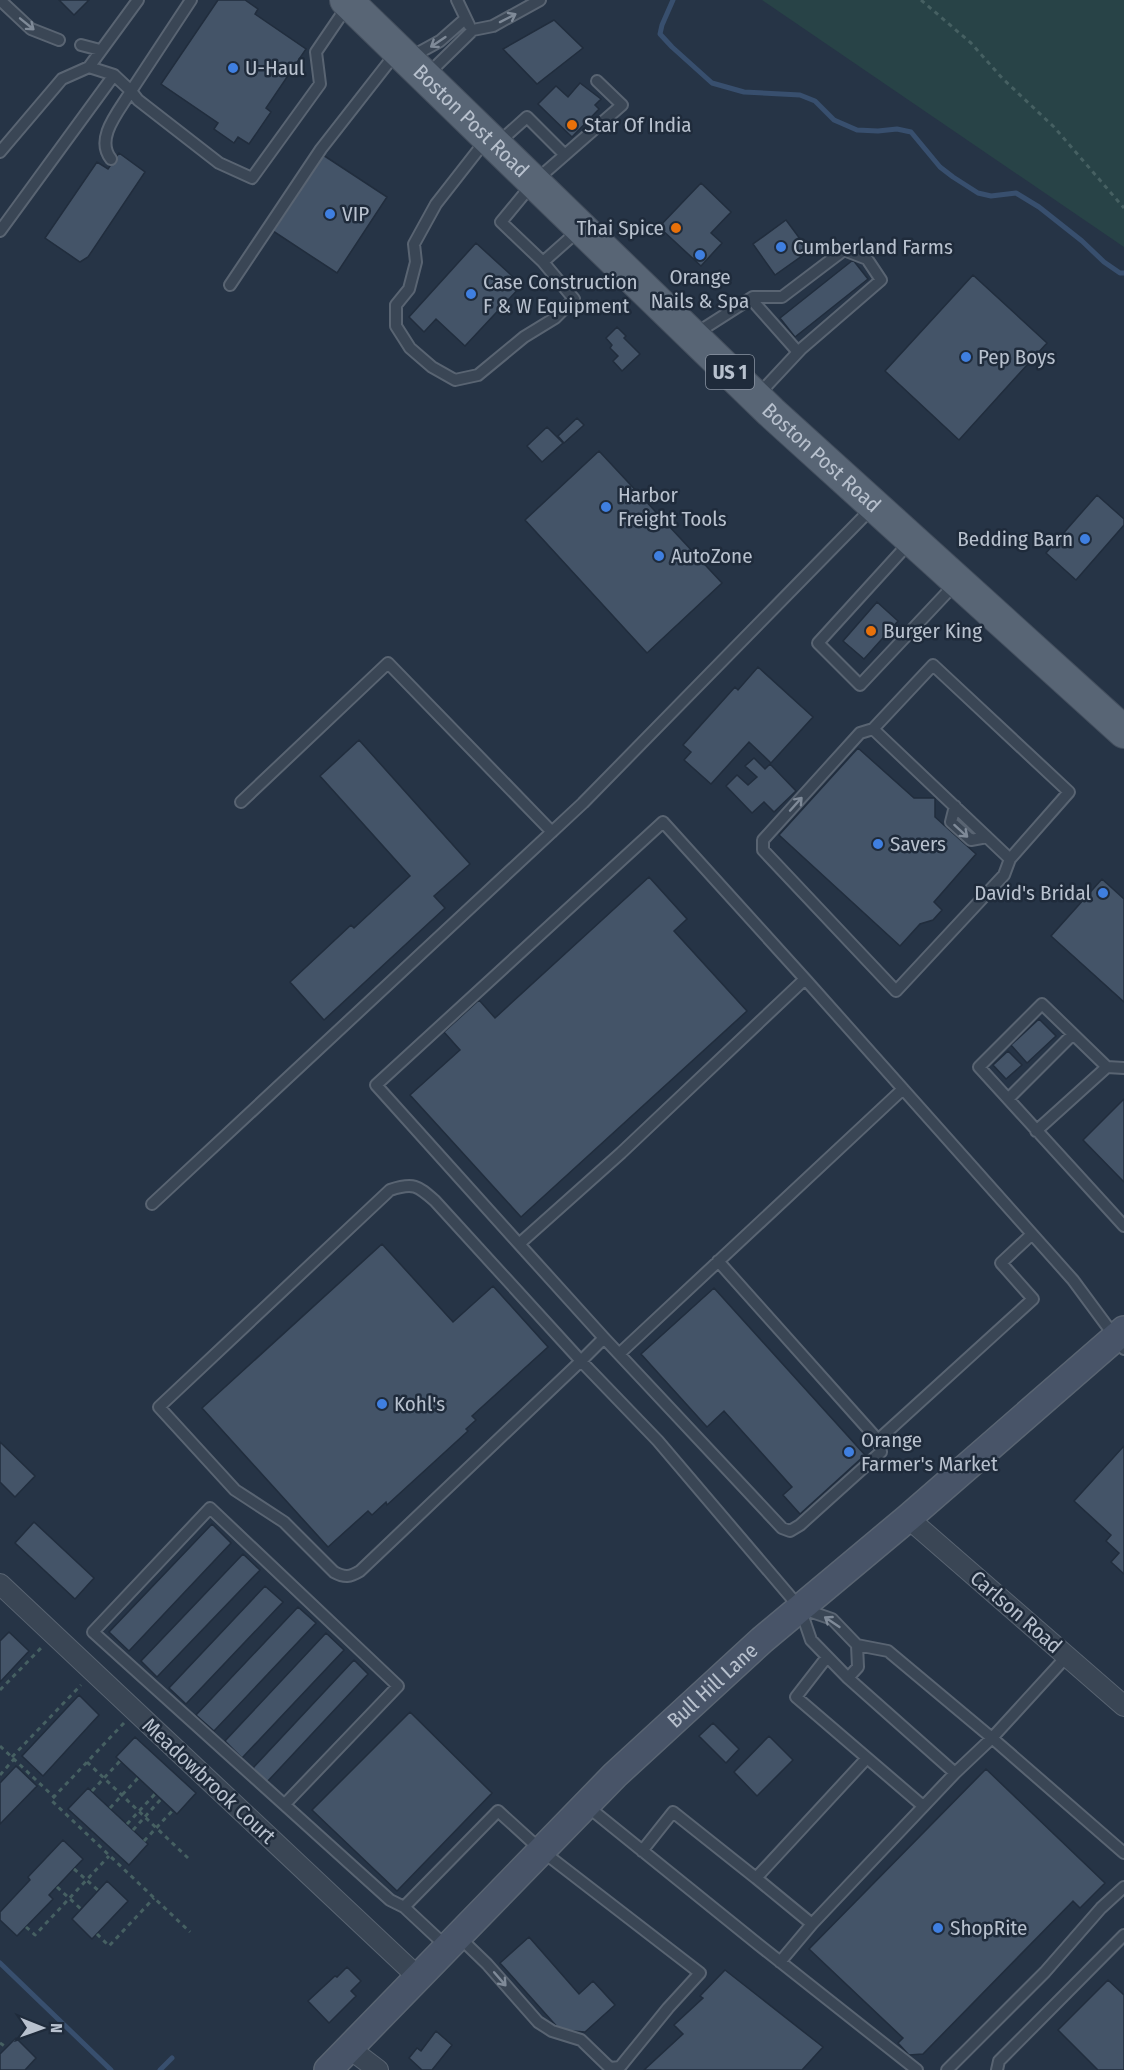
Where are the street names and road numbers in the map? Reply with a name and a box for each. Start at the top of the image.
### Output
street label: Boston Post Road [408,59,534,183]
road number: US 1 [706,355,754,389]
street label: Boston Post Road [757,398,886,518]
street label: Carlson Road [965,1565,1067,1659]
street label: Bull Hill Lane [662,1637,763,1733]
street label: Meadowbrook Court [137,1713,281,1849]

